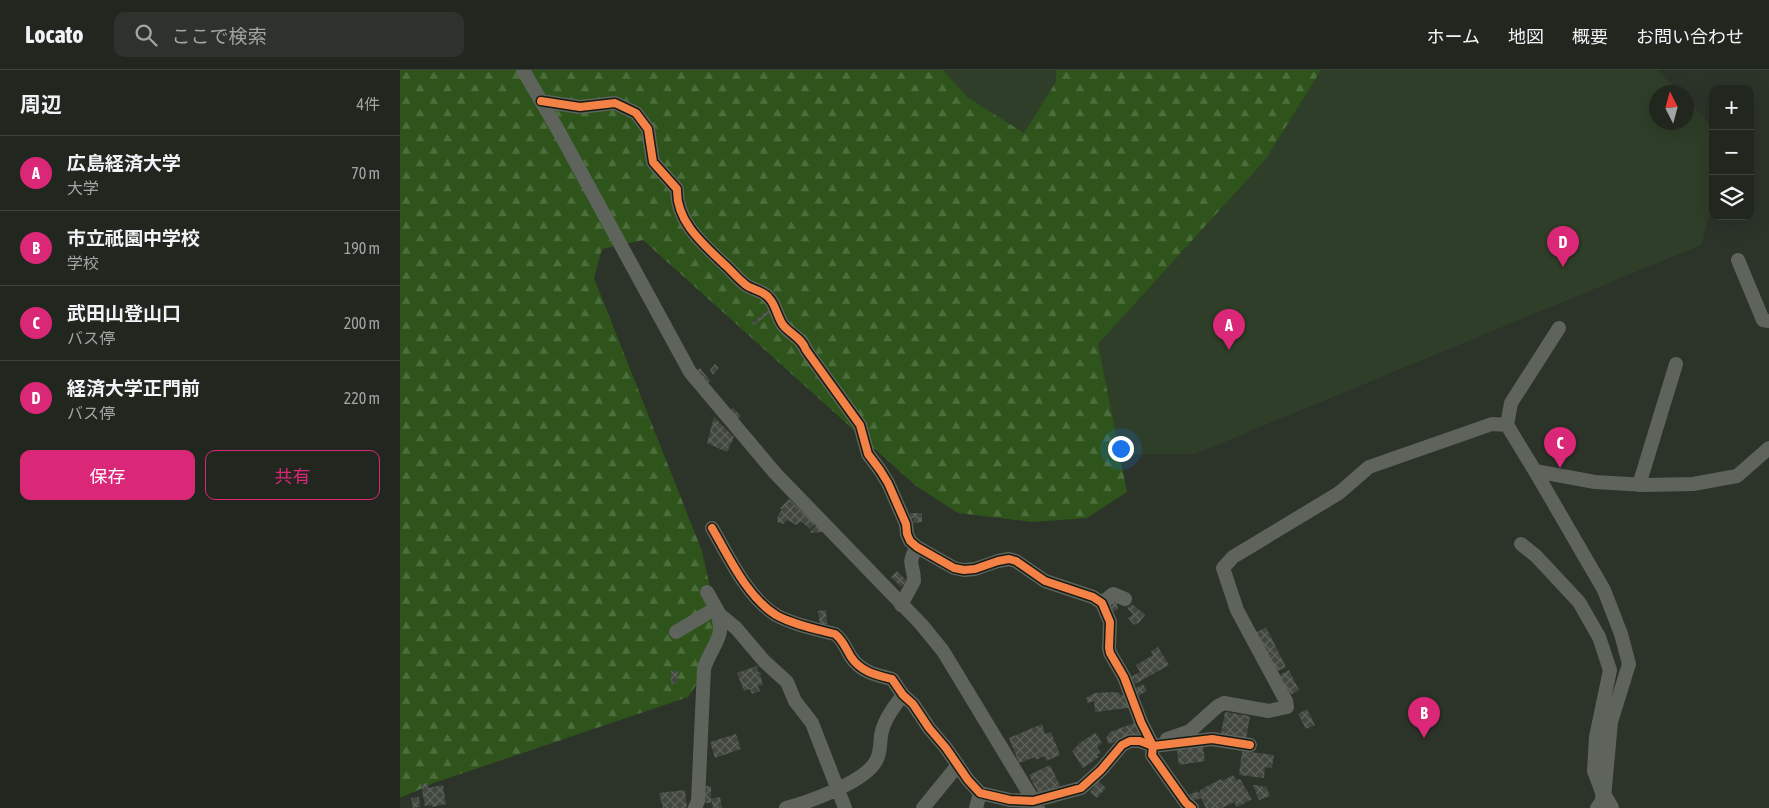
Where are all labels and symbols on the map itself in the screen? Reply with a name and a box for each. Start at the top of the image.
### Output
north arrow [1649,85,1694,130]
pin: D [1547,226,1579,267]
pin: A [1213,309,1245,350]
pin: C [1544,427,1576,468]
your location [1108,436,1134,462]
pin: B [1408,697,1440,738]

